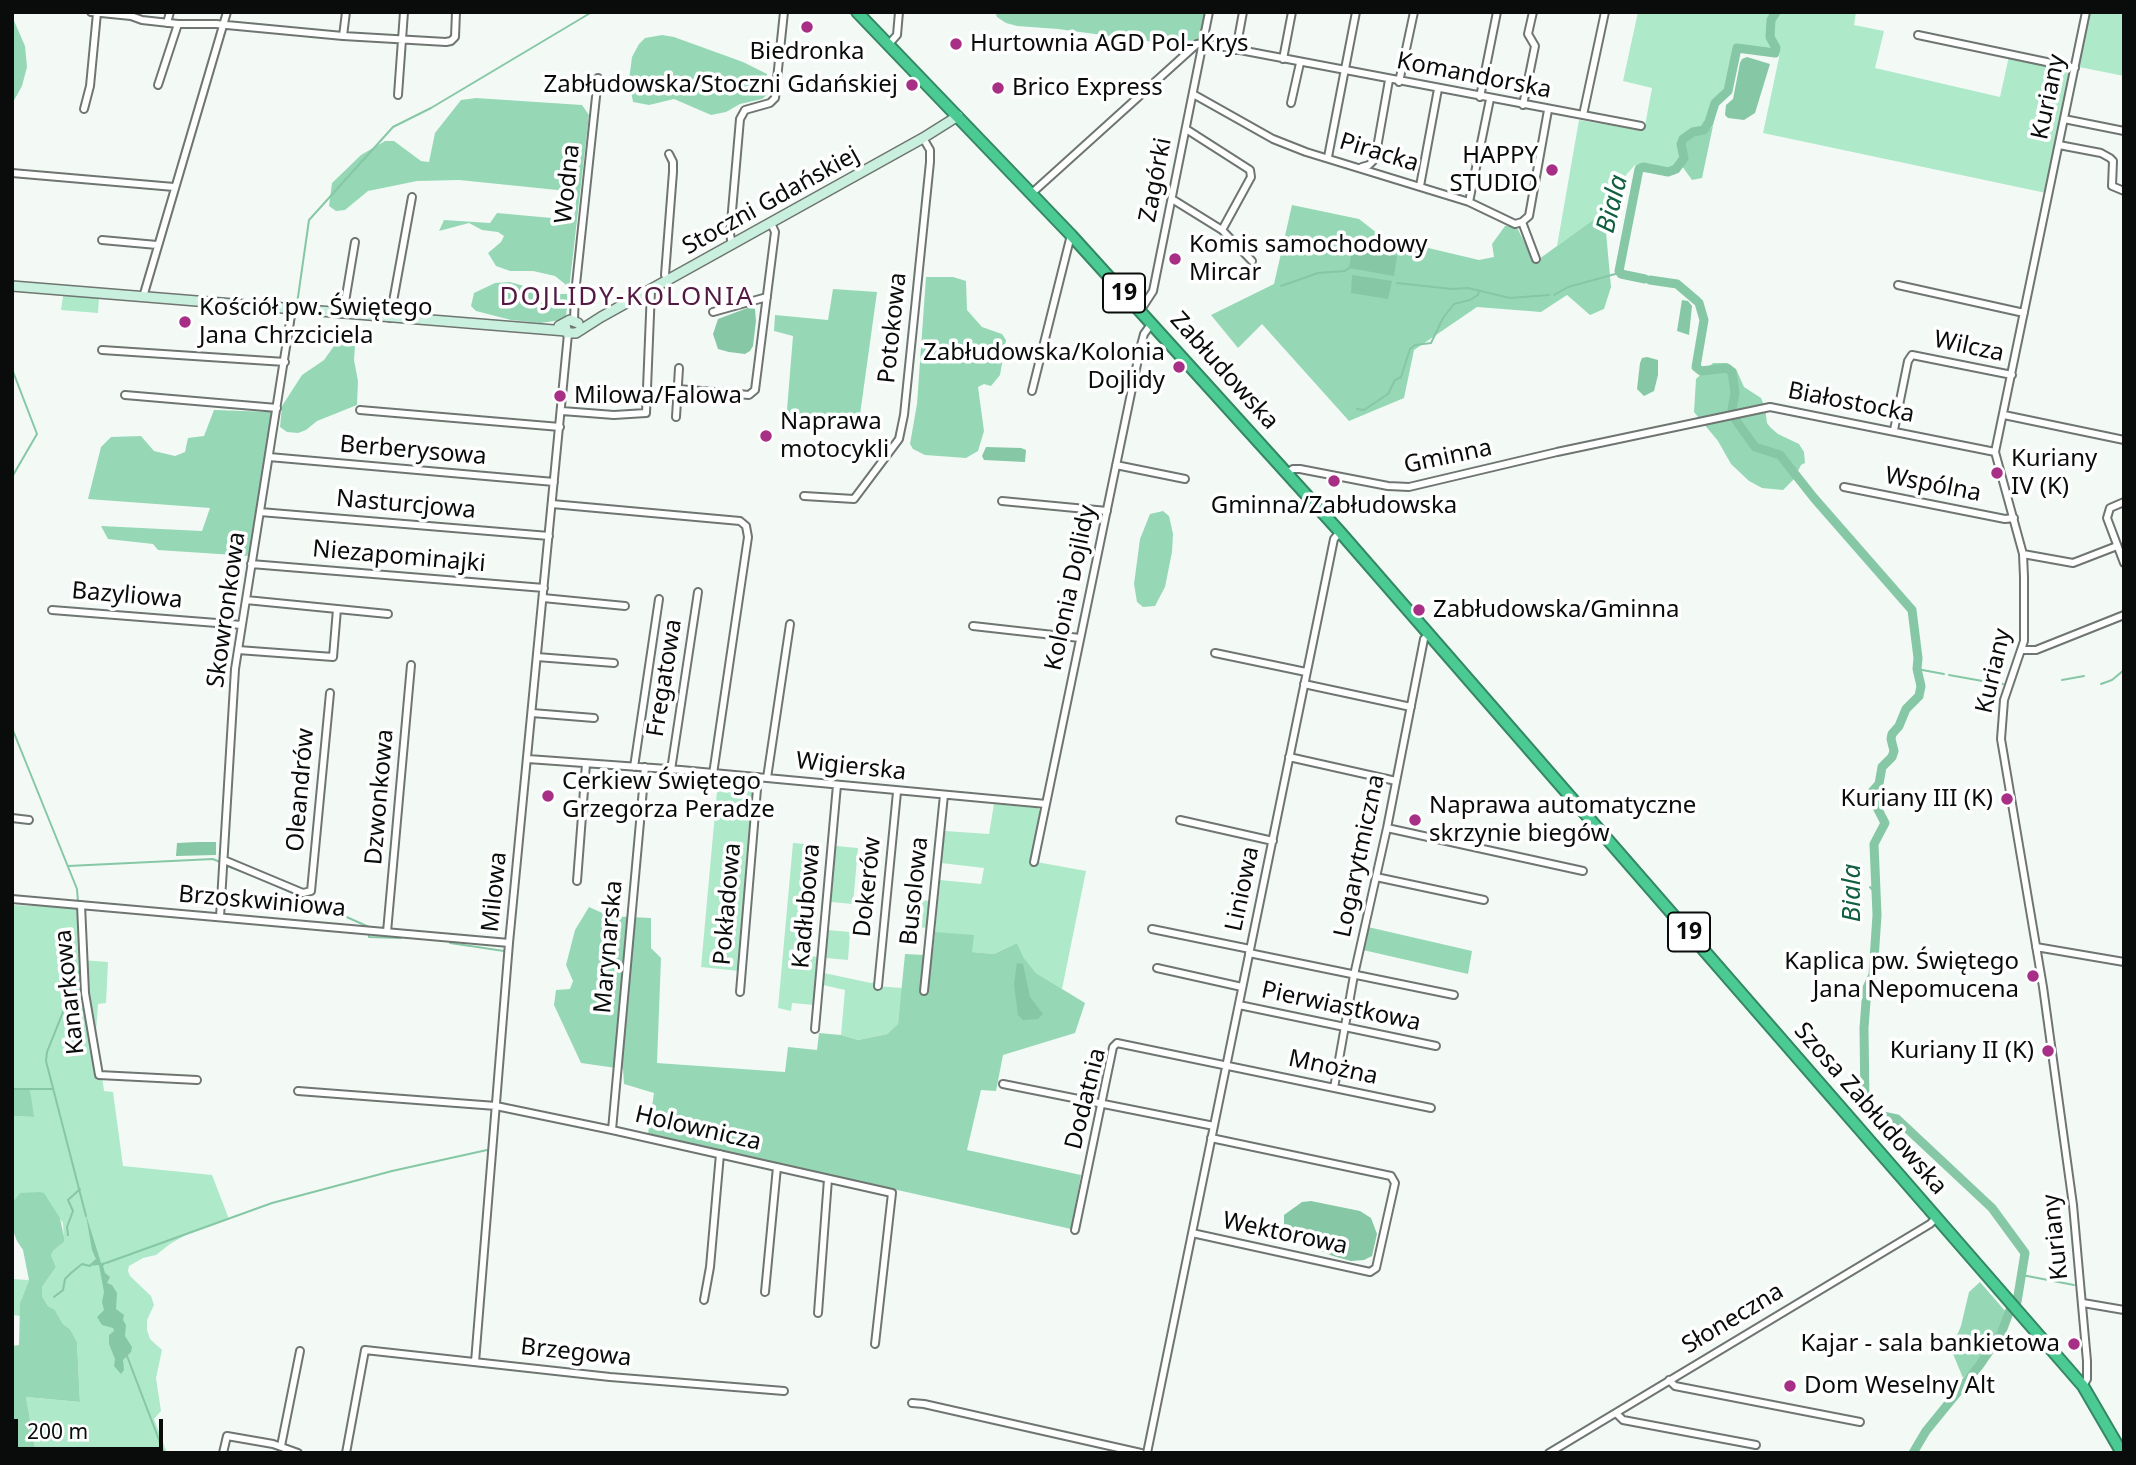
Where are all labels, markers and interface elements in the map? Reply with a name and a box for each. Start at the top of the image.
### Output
marker: Biedronka [799,19,815,35]
place label: Hurtownia AGD Pol- Krys [970,30,1249,58]
marker: Hurtownia AGD Pol- Krys [948,36,964,52]
place label: Biedronka [749,38,865,66]
street label: Komandorska [1394,47,1554,105]
street label: Kuriany [2026,52,2072,142]
place label: Zabłudowska/Stoczni Gdańskiej [543,71,898,99]
place label: Brico Express [1012,74,1163,102]
marker: Zabłudowska/Stoczni Gdańskiej [904,77,920,93]
marker: Brico Express [990,80,1006,96]
street label: Piracka [1336,127,1422,179]
street label: Zagórki [1134,135,1178,225]
street label: Stoczni Gdańskiej [678,141,864,261]
place label: HAPPY STUDIO [1450,142,1538,198]
street label: Wodna [550,143,586,225]
marker: HAPPY STUDIO [1544,162,1560,178]
water label: Biala [1591,172,1635,236]
place label: Komis samochodowy Mircar [1189,231,1427,287]
marker: Komis samochodowy Mircar [1167,251,1183,267]
street label: Potokowa [873,271,913,385]
road number: 19 [1103,274,1145,312]
district label: DOJLIDY-KOLONIA [501,282,753,314]
place label: Kościół pw. Świętego Jana Chrzciciela [199,294,433,350]
street label: Zabłudowska [1164,306,1284,436]
marker: Kościół pw. Świętego Jana Chrzciciela [177,314,193,330]
street label: Wilcza [1931,326,2007,368]
place label: Zabłudowska/Kolonia Dojlidy [923,339,1165,395]
marker: Zabłudowska/Kolonia Dojlidy [1171,359,1187,375]
street label: Białostocka [1785,377,1917,429]
place label: Milowa/Falowa [574,382,742,410]
marker: Milowa/Falowa [552,388,568,404]
place label: Naprawa motocykli [780,408,889,464]
marker: Naprawa motocykli [758,428,774,444]
street label: Berberysowa [338,430,488,472]
street label: Gminna [1401,434,1495,480]
place label: Kuriany IV (K) [2011,445,2097,501]
street label: Wspólna [1882,462,1984,508]
marker: Kuriany IV (K) [1989,465,2005,481]
marker: Gminna/Zabłudowska [1326,473,1342,489]
street label: Nasturcjowa [335,485,477,525]
place label: Gminna/Zabłudowska [1211,492,1457,520]
street label: Kolonia Dojlidy [1039,503,1103,673]
street label: Skowronkowa [202,530,252,690]
street label: Niezapominajki [311,535,487,579]
street label: Bazyliowa [70,577,184,615]
place label: Zabłudowska/Gminna [1433,596,1680,624]
marker: Zabłudowska/Gminna [1411,602,1427,618]
street label: Fregatowa [641,617,689,739]
street label: Kuriany [1970,626,2018,716]
street label: Oleandrów [281,727,321,853]
street label: Dzwonkowa [360,728,400,866]
street label: Wigierska [794,747,908,787]
place label: Cerkiew Świętego Grzegorza Peradze [562,768,775,824]
street label: Logarytmiczna [1329,772,1391,940]
place label: Kuriany III (K) [1841,785,1993,813]
marker: Cerkiew Świętego Grzegorza Peradze [540,788,556,804]
marker: Kuriany III (K) [1999,791,2015,807]
place label: Naprawa automatyczne skrzynie biegów [1429,792,1696,848]
marker: Naprawa automatyczne skrzynie biegów [1407,812,1423,828]
street label: Dokerów [848,835,888,939]
street label: Busolowa [895,835,935,947]
street label: Pokładowa [708,842,748,966]
street label: Kadłubowa [787,842,827,970]
street label: Liniowa [1220,844,1266,934]
street label: Milowa [476,850,514,934]
water label: Biala [1837,864,1869,922]
street label: Marynarska [589,879,629,1015]
street label: Brzoskwiniowa [177,880,347,924]
road number: 19 [1668,912,1710,951]
street label: Kanarkowa [49,928,91,1056]
place label: Kaplica pw. Świętego Jana Nepomucena [1784,948,2019,1004]
marker: Kaplica pw. Świętego Jana Nepomucena [2025,968,2041,984]
street label: Pierwiastkowa [1259,976,1423,1038]
street label: Szosa Zabłudowska [1787,1017,1953,1201]
place label: Kuriany II (K) [1890,1037,2034,1065]
marker: Kuriany II (K) [2040,1043,2056,1059]
street label: Dodatnia [1060,1045,1112,1153]
street label: Mnożna [1286,1045,1380,1091]
street label: Holownicza [632,1100,764,1158]
street label: Kuriany [2037,1193,2075,1281]
street label: Wektorowa [1220,1207,1350,1261]
street label: Słoneczna [1677,1277,1789,1361]
place label: Kajar - sala bankietowa [1800,1330,2060,1358]
street label: Brzegowa [519,1333,633,1373]
marker: Kajar - sala bankietowa [2066,1336,2082,1352]
place label: Dom Weselny Alt [1804,1372,1995,1400]
marker: Dom Weselny Alt [1782,1378,1798,1394]
scale bar [18,1406,166,1450]
text: 200 m [27,1417,88,1445]

